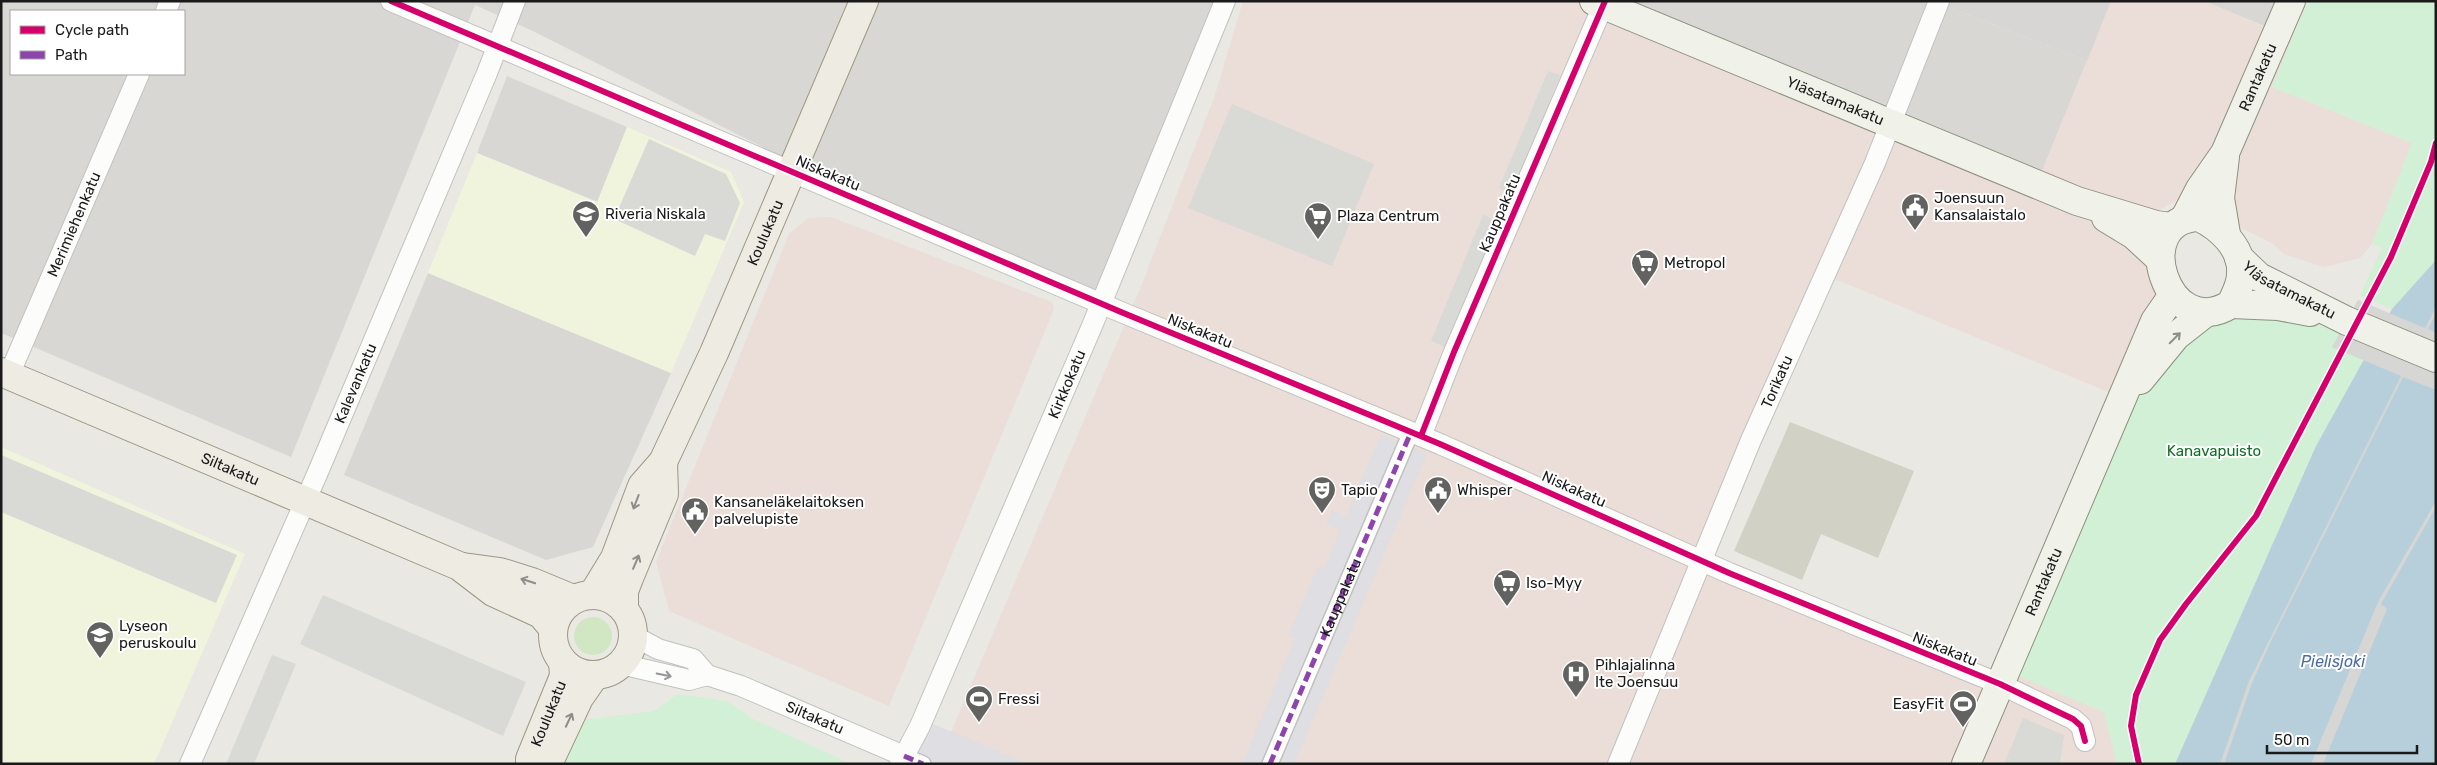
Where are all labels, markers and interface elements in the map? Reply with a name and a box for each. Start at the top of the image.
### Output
legend [10,10,185,75]
text: Cycle path [55,21,129,39]
street label: Rantakatu [2235,41,2280,114]
text: Path [55,46,88,64]
street label: Yläsatamakatu [1784,73,1887,129]
street label: Niskakatu [793,151,863,195]
street label: Merimiehenkatu [43,169,105,280]
street label: Kauppakatu [1475,171,1525,255]
place label: Joensuun Kansalaistalo [1934,189,2026,224]
public building icon: Joensuun Kansalaistalo [1900,192,1930,231]
street label: Koulukatu [743,197,787,268]
school or university icon: Riveria Niskala [571,199,601,238]
supermarket icon: Plaza Centrum [1303,201,1333,240]
place label: Riveria Niskala [605,205,706,223]
place label: Plaza Centrum [1337,207,1439,225]
supermarket icon: Metropol [1630,248,1660,287]
place label: Metropol [1664,254,1726,272]
street label: Yläsatamakatu [2239,257,2339,323]
street label: Niskakatu [1165,310,1235,352]
one-way arrow [2169,332,2181,345]
street label: Kalevankatu [331,341,380,426]
street label: Kirkkokatu [1044,347,1090,421]
street label: Torikatu [1757,353,1797,411]
park label: Kanavapuisto [2167,442,2261,460]
street label: Siltakatu [198,449,262,489]
street label: Niskakatu [1539,467,1609,511]
theatre icon: Tapio [1307,475,1337,514]
public building icon: Whisper [1423,475,1453,514]
place label: Tapio [1341,481,1378,499]
place label: Whisper [1457,481,1513,499]
place label: Kansaneläkelaitoksen palvelupiste [714,493,864,528]
one-way arrow [631,494,640,509]
public building icon: Kansaneläkelaitoksen palvelupiste [680,496,710,535]
street label: Rantakatu [2021,545,2066,619]
one-way arrow [632,555,641,570]
street label: Kauppakatu [1316,556,1365,639]
supermarket icon: Iso-Myy [1492,568,1522,607]
place label: Iso-Myy [1526,574,1582,592]
one-way arrow [520,576,536,585]
place label: Lyseon peruskoulu [119,617,196,652]
school or university icon: Lyseon peruskoulu [85,620,115,659]
street label: Niskakatu [1910,628,1980,670]
water label: Pielisjoki [2301,652,2366,671]
place label: Pihlajalinna Ite Joensuu [1595,656,1678,691]
hospital icon: Pihlajalinna Ite Joensuu [1561,659,1591,698]
one-way arrow [655,671,671,681]
street label: Koulukatu [527,678,570,749]
sports icon: Fressi [964,684,994,723]
sports icon: EasyFit [1948,689,1978,728]
place label: Fressi [998,690,1039,708]
place label: EasyFit [1893,695,1944,713]
street label: Siltakatu [783,697,847,738]
one-way arrow [564,712,574,727]
scale bar [2267,722,2417,754]
text: 50 m [2274,731,2309,749]

